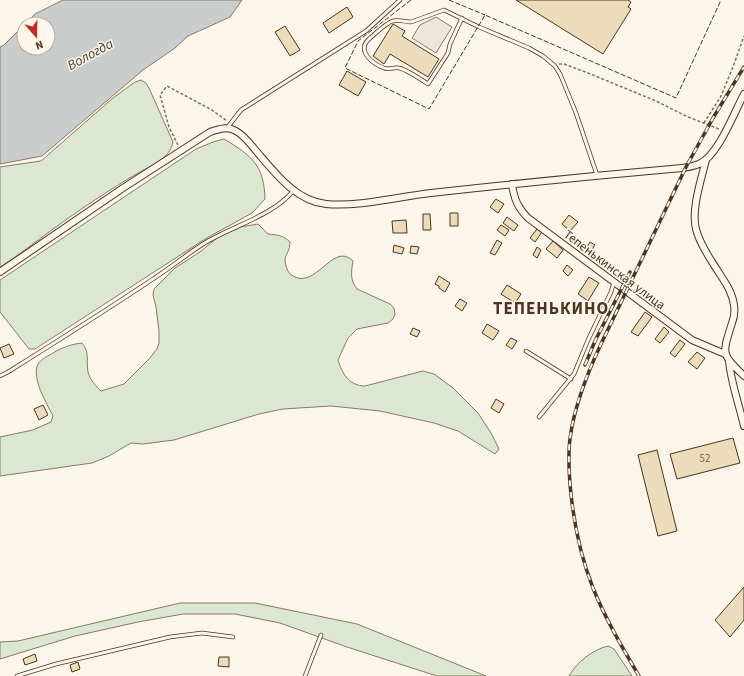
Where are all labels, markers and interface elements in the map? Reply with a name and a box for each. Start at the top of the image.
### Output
north arrow [16,16,56,56]
water label: Вологда [64,34,118,76]
text: N [33,37,45,53]
street label: Тепенькинская улица [560,226,669,314]
district label: ТЕПЕНЬКИНО [493,297,609,321]
house number: 52 [700,451,710,466]

